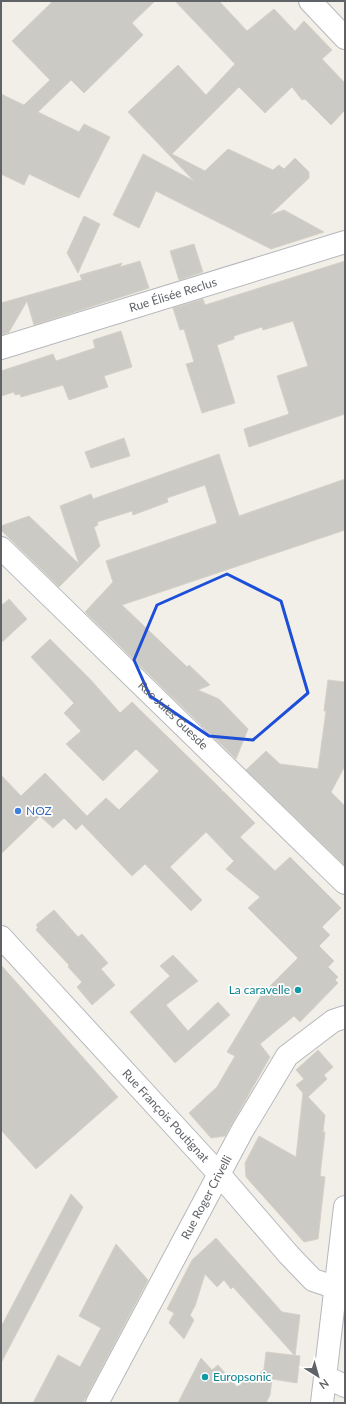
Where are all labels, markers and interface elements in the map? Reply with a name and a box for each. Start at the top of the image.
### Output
street label: Rue Élisée Reclus [127,274,219,315]
street label: Rue Jules Guesde [135,678,212,753]
place label: NOZ [26,803,52,818]
marker: NOZ [13,806,23,816]
place label: La caravelle [229,982,290,997]
marker: La caravelle [293,985,303,995]
street label: Rue François Poutignat [119,1066,213,1166]
street label: Rue Roger Crivelli [178,1152,235,1242]
north arrow [298,1356,338,1396]
place label: Europsonic [213,1369,272,1384]
marker: Europsonic [200,1372,210,1382]
text: N [317,1377,332,1392]

